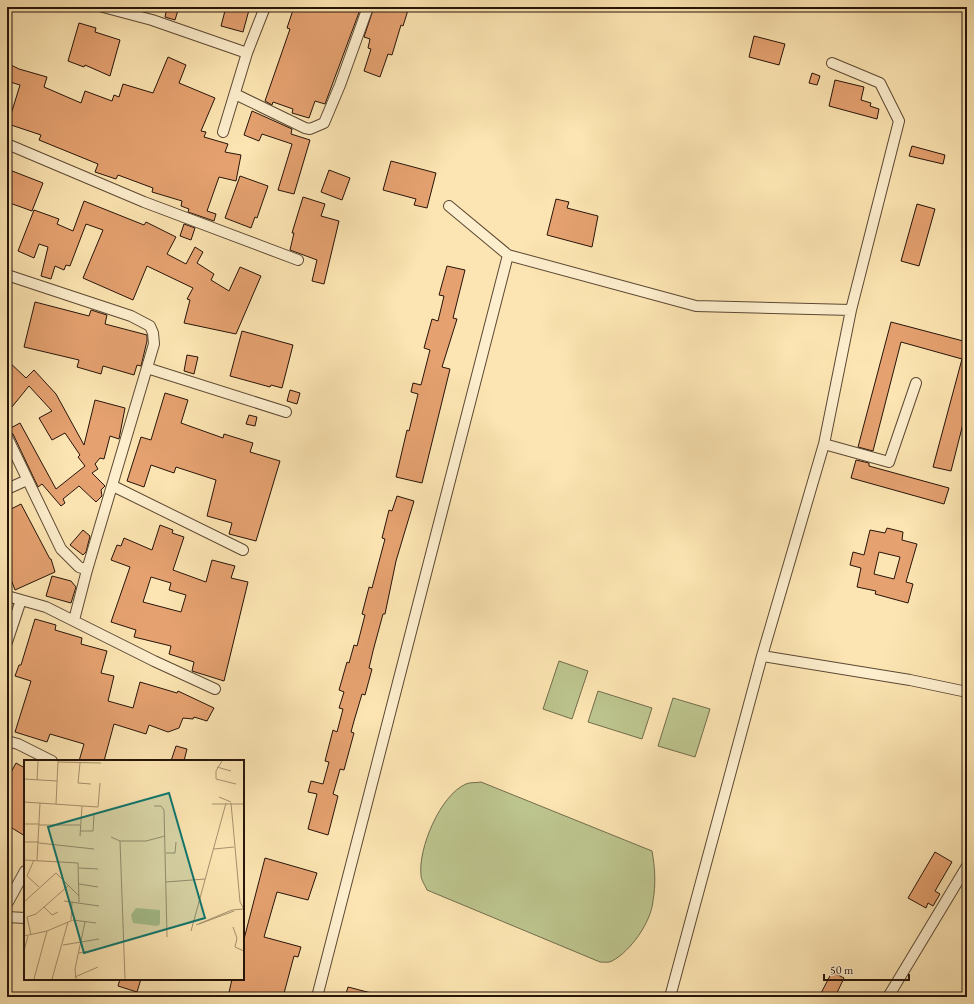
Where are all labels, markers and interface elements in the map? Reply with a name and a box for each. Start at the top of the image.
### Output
inset map [24,760,244,980]
scale bar [824,956,909,982]
text: 50 m [830,962,854,978]

